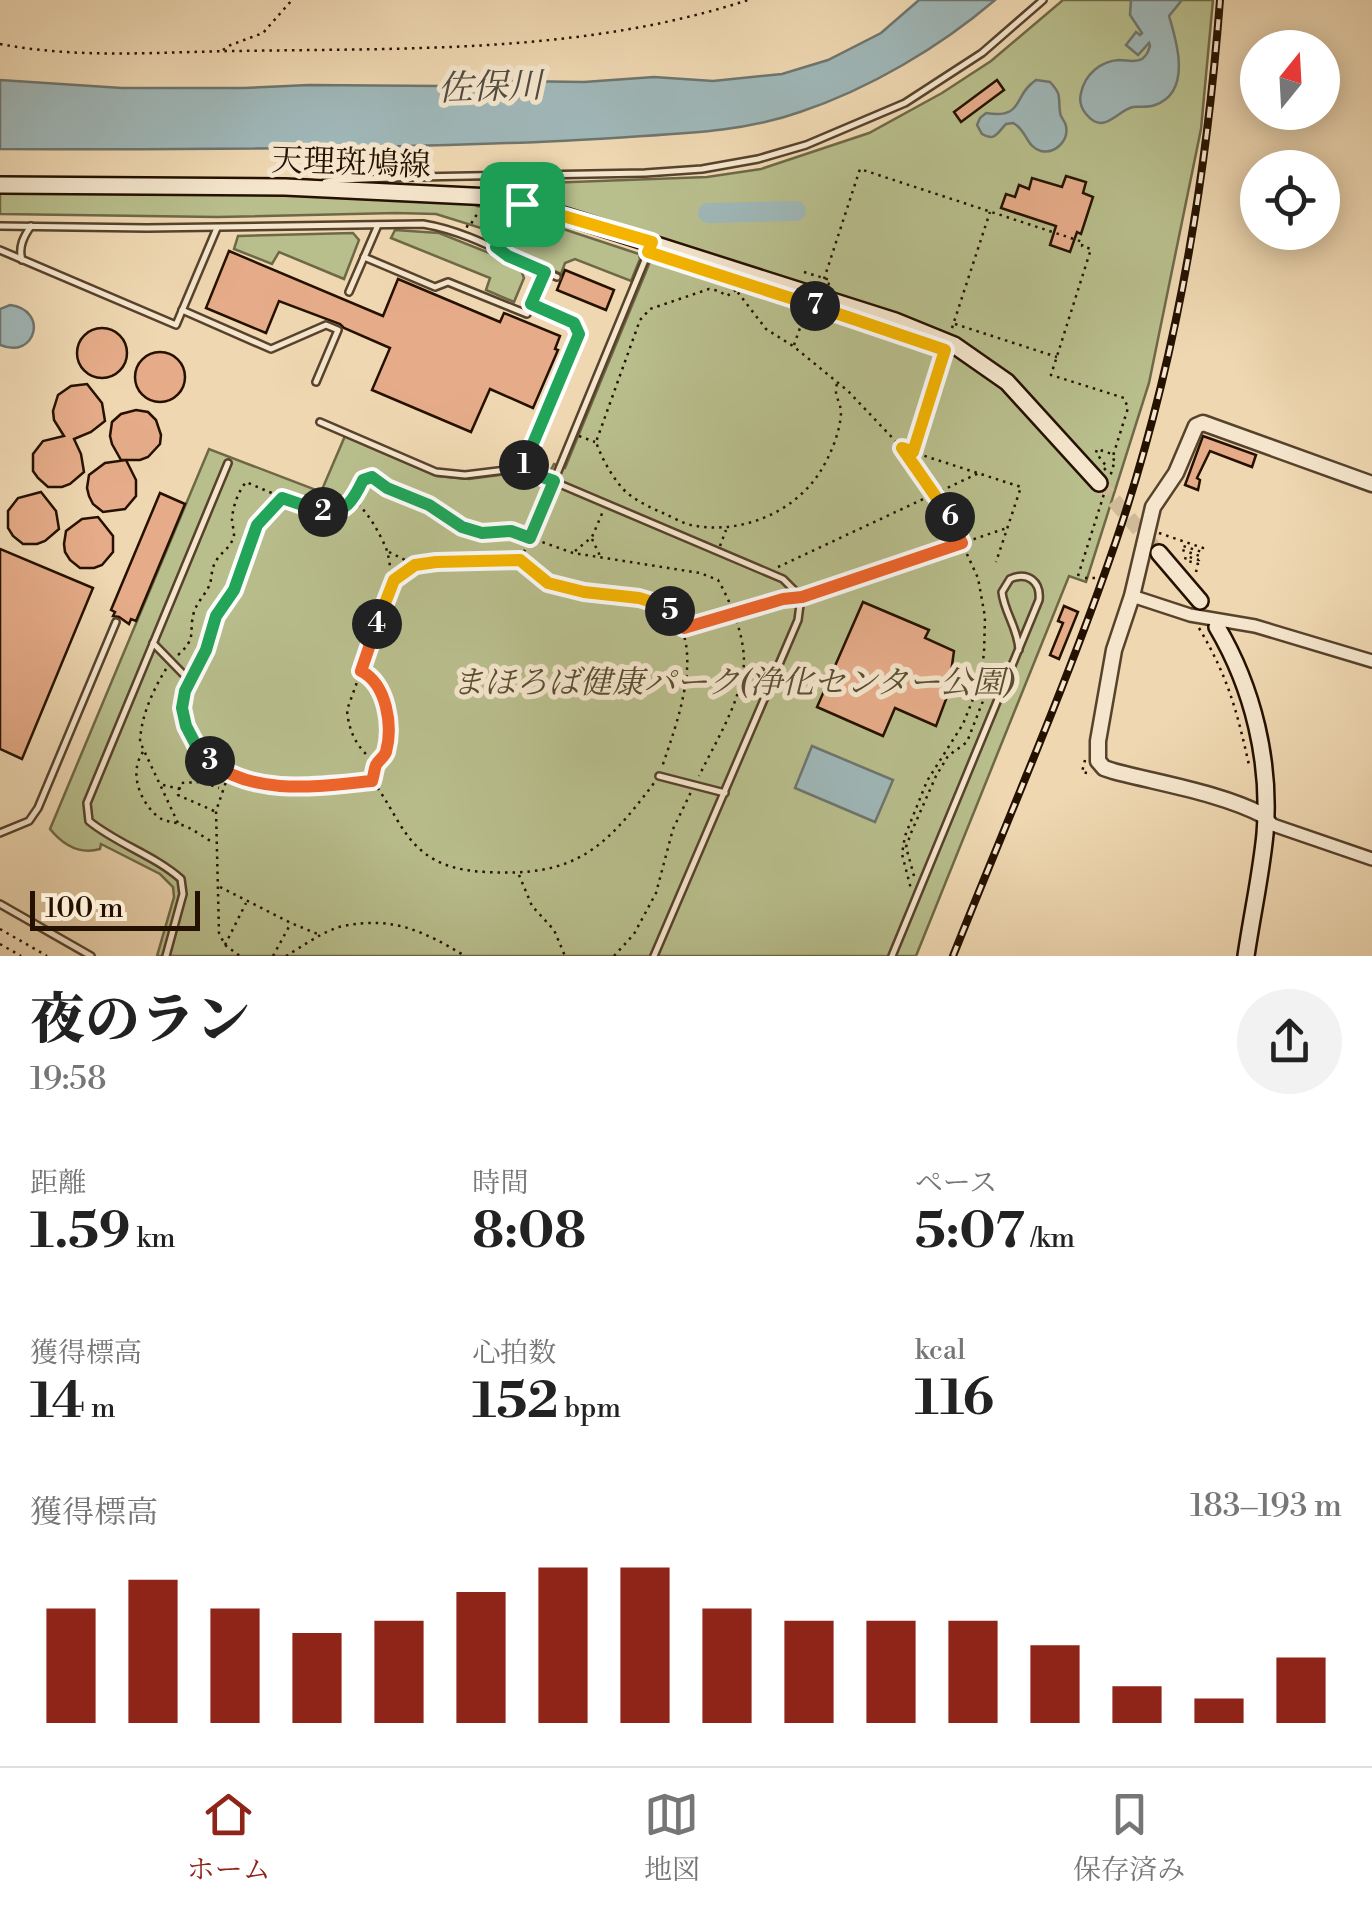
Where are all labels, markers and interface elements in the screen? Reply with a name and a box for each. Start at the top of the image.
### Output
north arrow [1240,30,1340,130]
map controls [1240,30,1340,250]
water label: 佐保川 [437,65,547,111]
street label: 天理斑鳩線 [270,140,432,186]
button: locate [1240,150,1340,250]
pin [480,162,565,247]
icon: arrive [495,177,550,232]
pin: 7 [790,281,840,331]
text: 7 [807,288,823,323]
pin: 1 [499,440,549,490]
text: 1 [517,447,531,482]
pin: 2 [298,487,348,537]
pin: 6 [925,492,975,542]
text: 2 [314,494,332,529]
text: 6 [941,499,959,534]
pin: 5 [645,586,695,636]
text: 5 [661,593,679,628]
pin: 4 [352,599,402,649]
text: 4 [368,606,386,641]
park label: まほろば健康パーク(浄化センター公園) [452,663,1015,703]
pin: 3 [185,736,235,786]
text: 3 [202,743,218,778]
scale bar [30,886,200,930]
text: 100 m [45,891,124,926]
text: 夜のラン [30,987,250,1056]
button: share [1237,989,1342,1094]
text: 19:58 [30,1059,107,1099]
text: 距離 [30,1166,86,1201]
text: 時間 [472,1166,528,1201]
text: ペース [915,1166,997,1201]
text: 1.59 [30,1201,131,1263]
text: 8:08 [472,1201,586,1263]
text: 5:07 [915,1201,1025,1263]
text: km [131,1221,176,1256]
text: /km [1025,1221,1075,1256]
text: kcal [915,1333,965,1368]
text: 獲得標高 [30,1336,142,1371]
text: 心拍数 [472,1336,556,1371]
text: 116 [915,1368,994,1430]
text: 14 [30,1371,85,1433]
text: 152 [472,1371,559,1433]
text: m [85,1391,116,1426]
text: bpm [559,1391,621,1426]
text: 183–193 m [1190,1486,1342,1526]
text: 獲得標高 [30,1493,158,1533]
tab: ホーム [187,1787,271,1888]
tab: 地図 [644,1787,700,1888]
tab: 保存済み [1073,1787,1185,1888]

